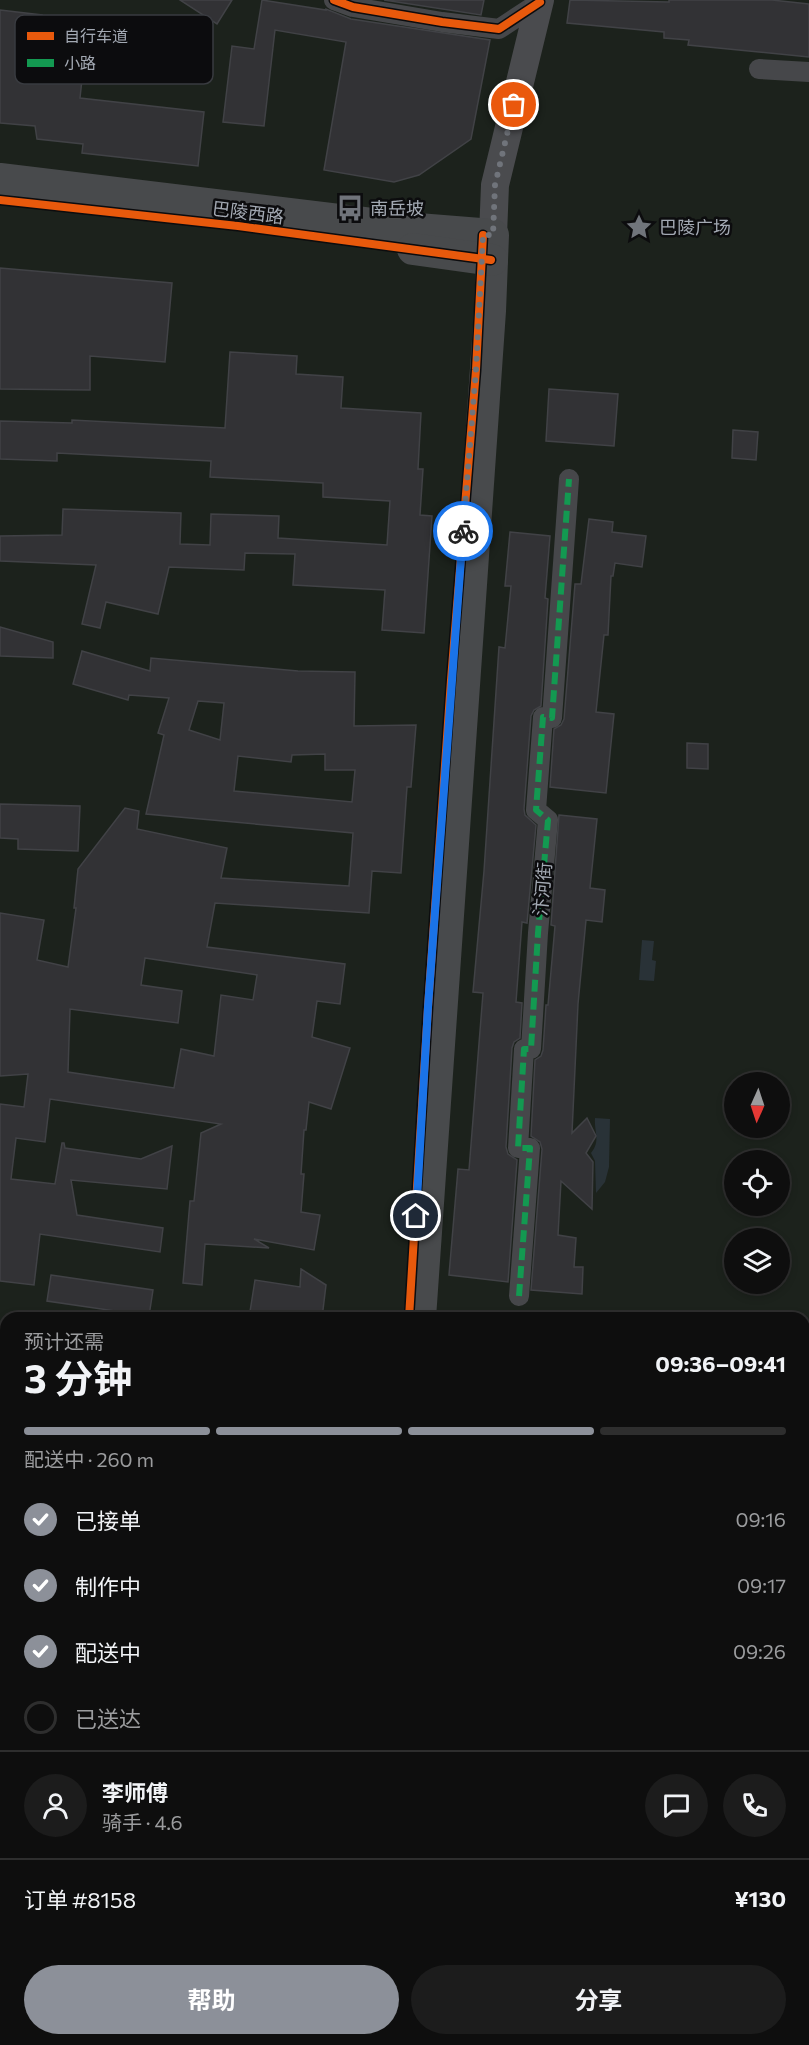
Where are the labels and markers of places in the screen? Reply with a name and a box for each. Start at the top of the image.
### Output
pin [488,79,539,130]
bus stop icon: 南岳坡 [335,193,365,223]
place label: 南岳坡 [370,197,424,219]
place icon: 巴陵广场 [624,212,654,242]
place label: 巴陵广场 [659,216,731,238]
pin [390,1190,441,1241]

